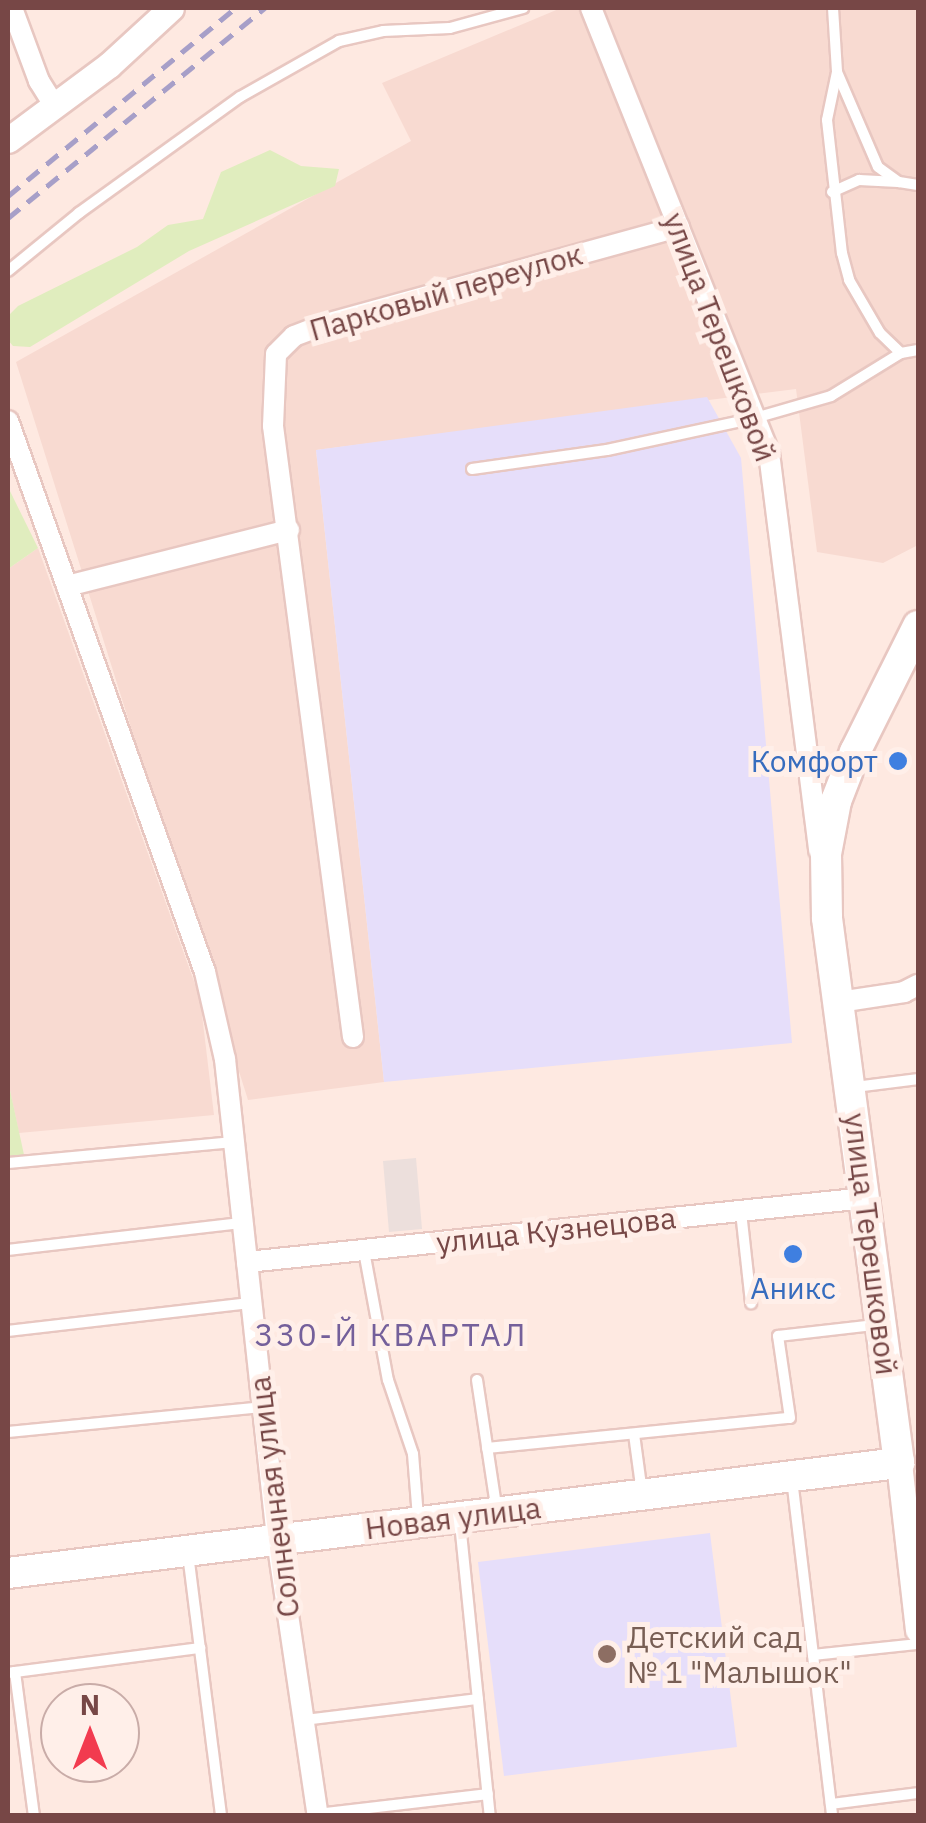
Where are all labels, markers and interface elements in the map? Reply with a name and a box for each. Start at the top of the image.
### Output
street label: улица Терешковой [656,207,784,467]
street label: Парковый переулок [305,236,587,348]
place label: Комфорт [751,743,878,779]
marker: Комфорт [887,750,909,772]
street label: улица Терешковой [837,1111,905,1377]
street label: улица Кузнецова [434,1200,678,1260]
marker: Аникс [782,1243,804,1265]
place label: Аникс [750,1270,836,1306]
district label: 330-Й КВАРТАЛ [254,1315,528,1353]
street label: Солнечная улица [241,1375,307,1619]
street label: Новая улица [363,1489,543,1547]
place label: Детский сад № 1 "Малышок" [627,1619,852,1690]
marker: Детский сад № 1 "Малышок" [596,1643,618,1665]
north arrow [40,1683,140,1783]
text: N [80,1686,100,1723]

